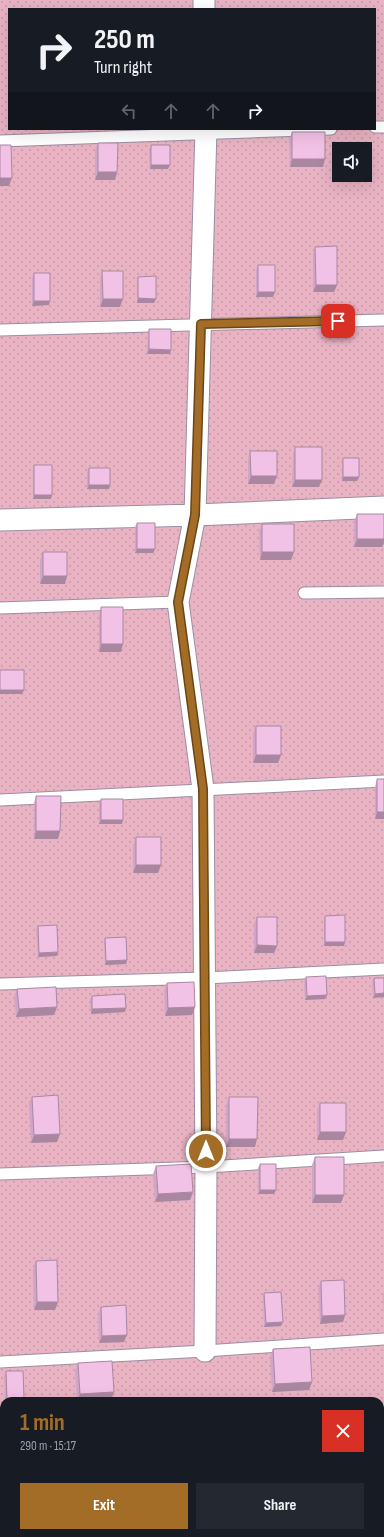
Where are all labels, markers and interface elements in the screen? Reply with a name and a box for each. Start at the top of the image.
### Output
text: 250 m [94,23,155,56]
icon: right [28,24,80,76]
text: Turn right [94,57,152,78]
icon: left [118,100,140,122]
icon: ahead [160,100,182,122]
icon: ahead [202,100,224,122]
icon: right [244,100,266,122]
map controls [332,142,372,182]
button: sound [332,142,372,182]
pin [321,304,355,338]
icon: arrive [327,310,349,332]
position arrow [185,1130,227,1172]
text: 1 min [20,1408,65,1437]
button: close [322,1410,364,1452]
text: 290 m · 15:17 [20,1438,76,1454]
button: Exit [20,1483,188,1529]
button: Share [196,1483,364,1529]

